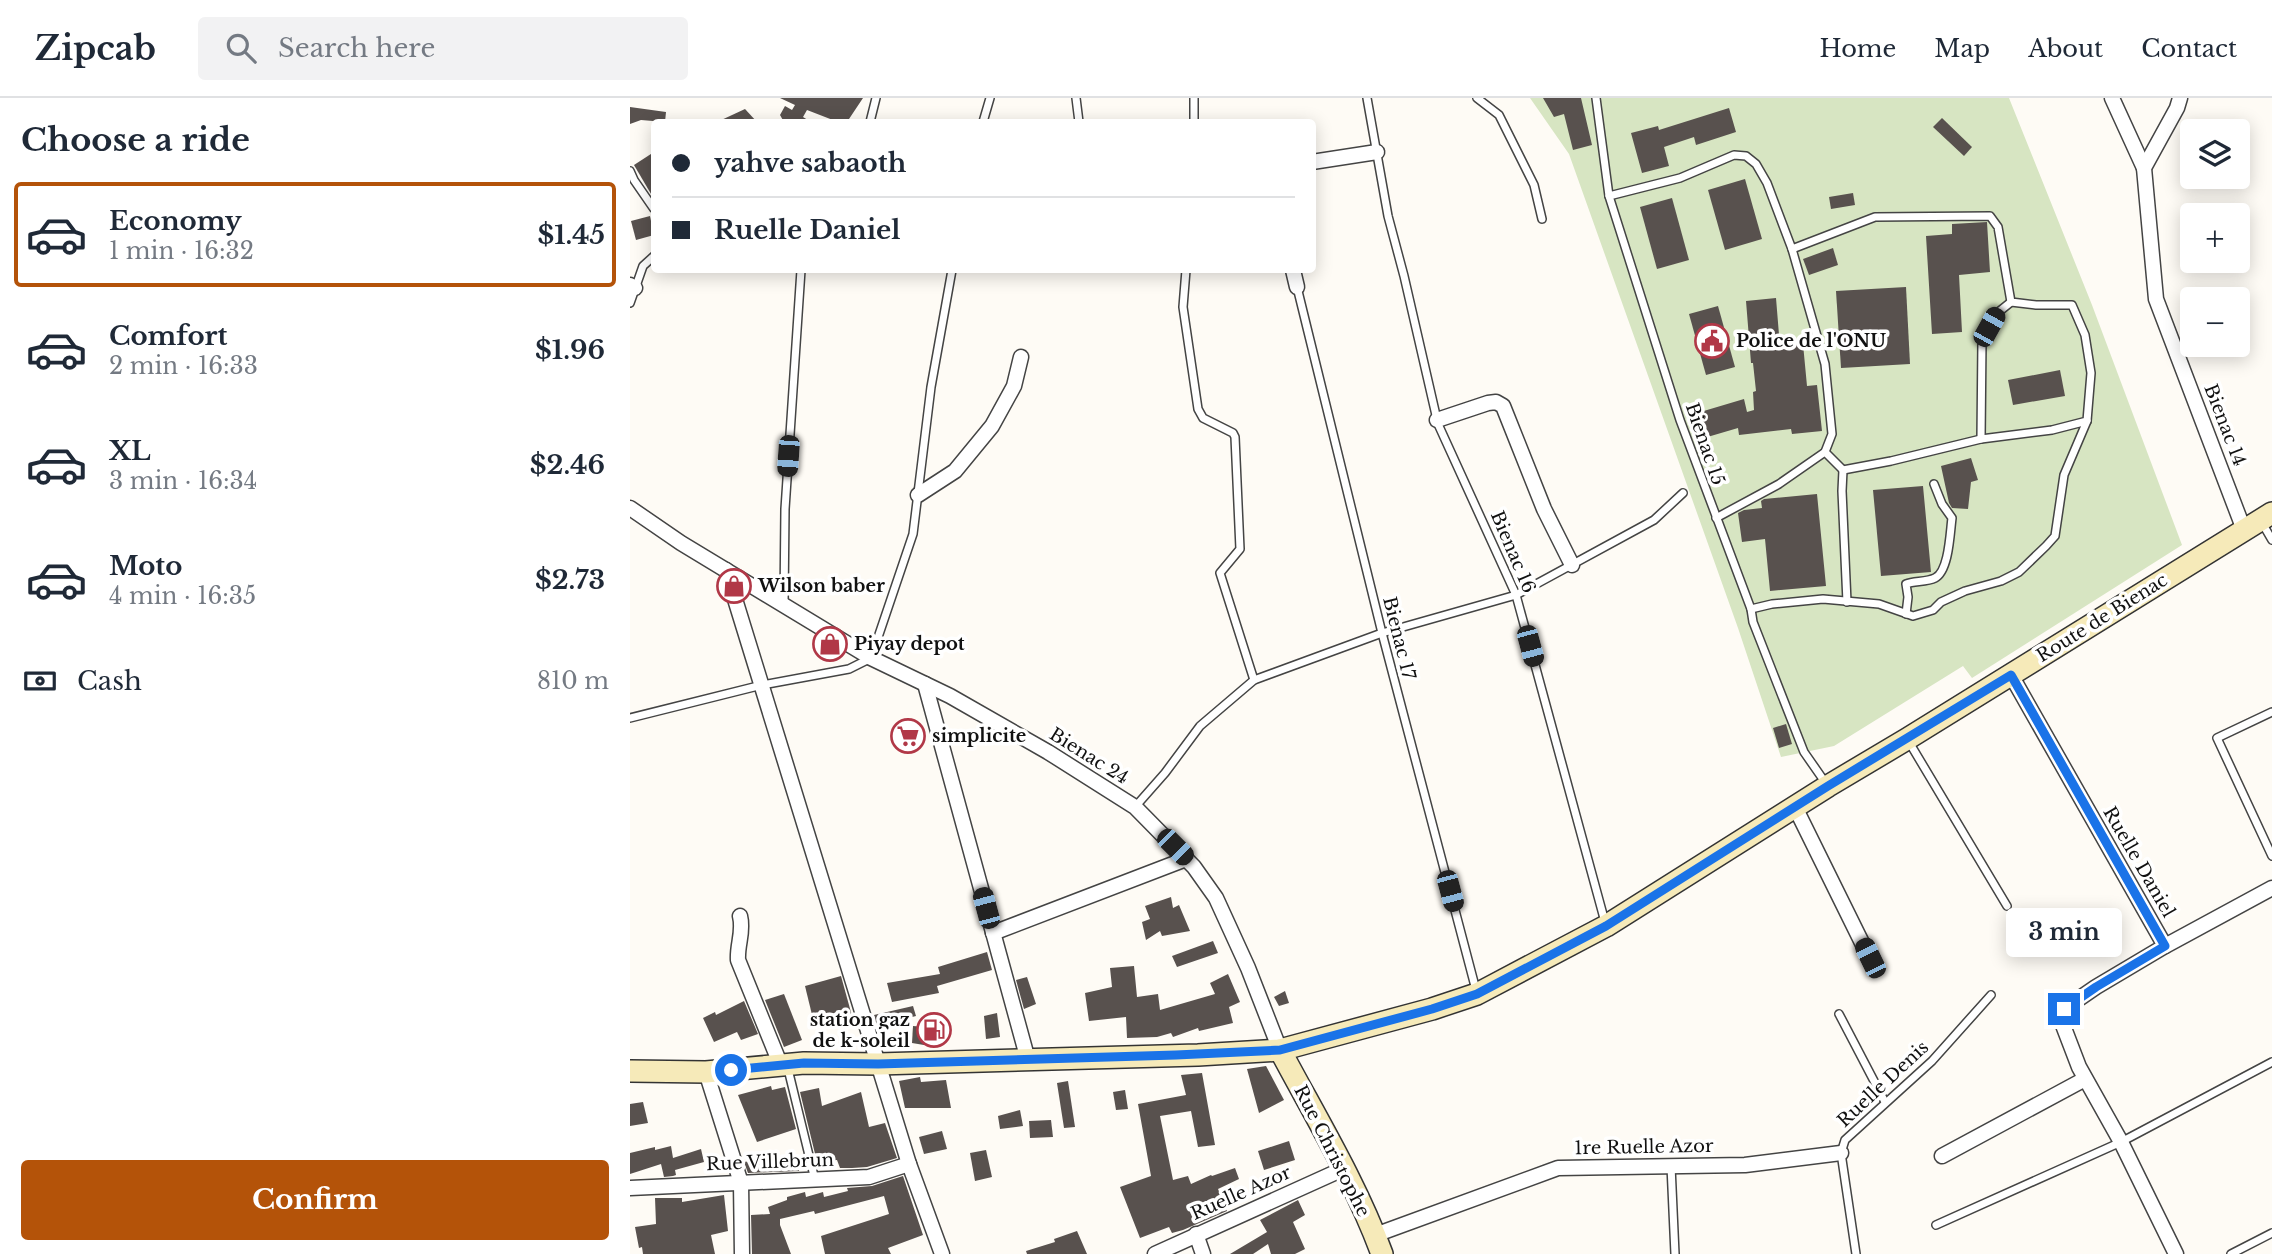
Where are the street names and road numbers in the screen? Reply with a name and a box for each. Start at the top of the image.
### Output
street label: Bienac 14 [2199,381,2251,469]
street label: Bienac 15 [1681,400,1729,488]
street label: Bienac 16 [1486,508,1540,596]
street label: Route de Bienac [2033,569,2172,667]
street label: Bienac 17 [1378,594,1420,683]
street label: Bienac 24 [1045,723,1133,789]
street label: Ruelle Daniel [2098,803,2180,921]
street label: Ruelle Denis [1833,1036,1933,1132]
street label: Rue Christophe [1289,1081,1375,1221]
street label: 1re Ruelle Azor [1574,1135,1714,1159]
street label: Rue Villebrun [706,1149,834,1175]
street label: Ruelle Azor [1188,1161,1295,1225]

